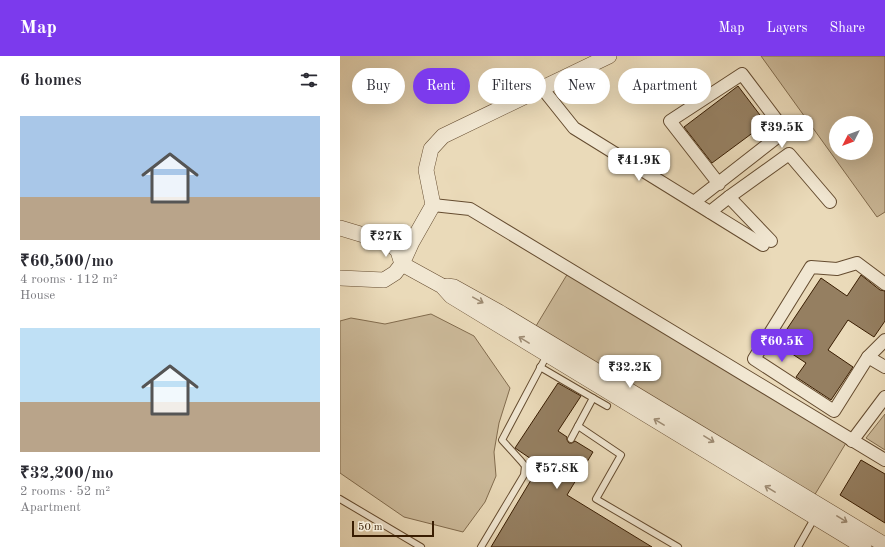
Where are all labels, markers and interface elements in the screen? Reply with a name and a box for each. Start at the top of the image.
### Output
text: Map [20,19,57,38]
text: Map [719,21,745,35]
text: Layers [767,21,808,35]
text: Share [830,21,865,35]
chip: Buy [352,68,405,104]
chip: Rent [413,68,470,104]
chip: Filters [478,68,546,104]
chip: New [554,68,610,104]
chip: Apartment [618,68,711,104]
icon: filters [298,69,320,91]
text: 6 homes [20,72,82,89]
pin: ₹39.5K [749,115,815,149]
north arrow [829,116,873,160]
map controls [829,116,873,160]
text: ₹39.5K [760,121,804,134]
icon: home [134,142,206,214]
pin: ₹41.9K [606,148,672,182]
text: ₹41.9K [617,154,661,167]
pin: ₹27K [362,224,410,258]
text: ₹27K [370,230,402,243]
text: ₹60,500/mo [20,253,114,270]
text: 4 rooms · 112 m² [20,273,118,286]
text: House [20,289,55,302]
one-way arrow [472,296,484,304]
pin: ₹60.5K [749,329,815,363]
text: ₹60.5K [760,335,804,348]
one-way arrow [518,336,530,344]
icon: home [134,354,206,426]
pin: ₹32.2K [597,355,663,389]
text: ₹32.2K [608,361,652,374]
one-way arrow [654,418,665,426]
one-way arrow [703,435,715,443]
pin: ₹57.8K [524,456,590,490]
text: ₹57.8K [535,462,579,475]
text: ₹32,200/mo [20,465,114,482]
text: 2 rooms · 52 m² [20,485,110,498]
one-way arrow [764,485,776,493]
text: Apartment [20,501,81,514]
one-way arrow [836,516,848,524]
scale bar [352,519,434,538]
text: 50 m [358,522,383,533]

